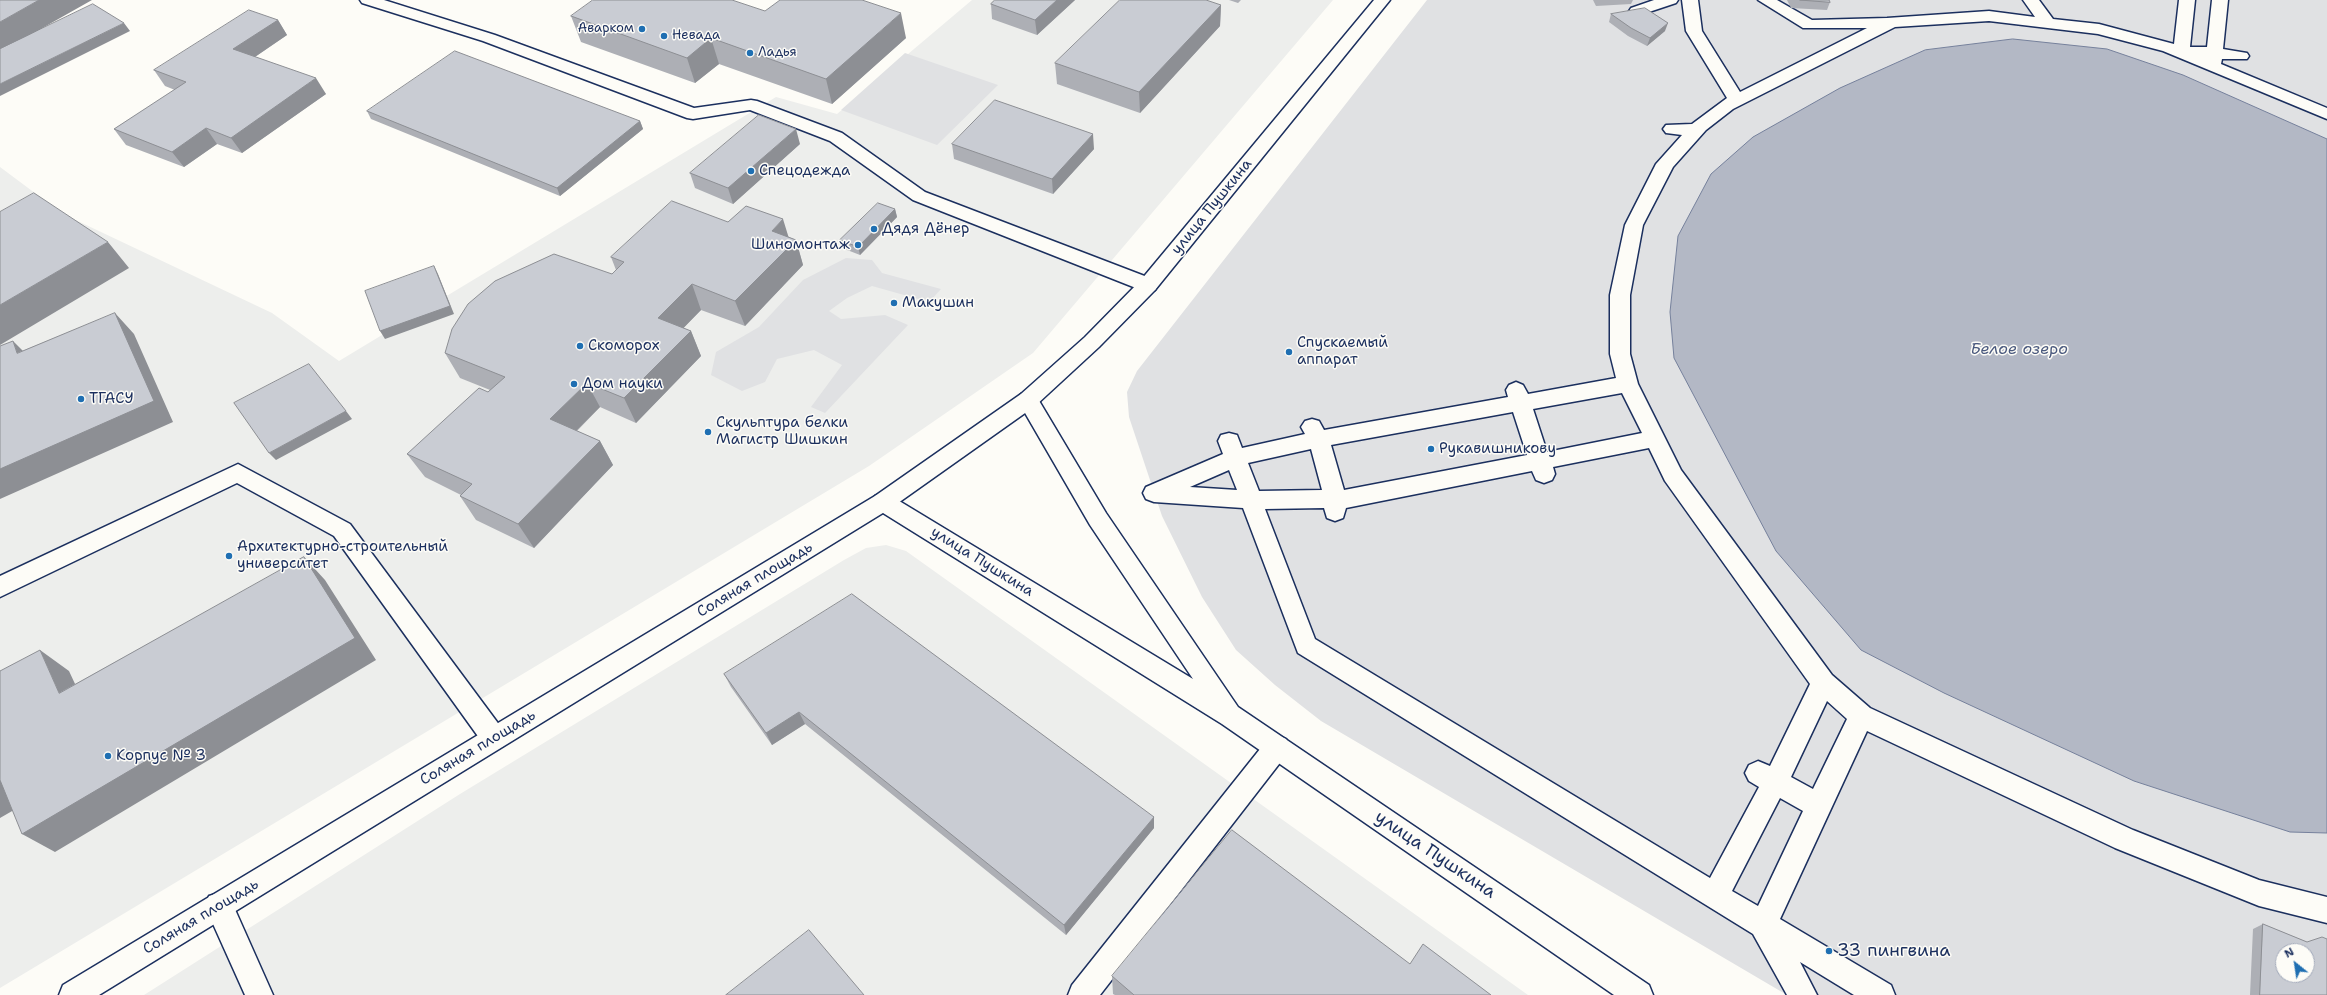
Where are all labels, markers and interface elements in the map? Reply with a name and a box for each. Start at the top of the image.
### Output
place label: Аварком [578,21,634,37]
marker: Аварком [637,24,647,34]
place label: Невада [672,28,720,44]
marker: Невада [659,31,669,41]
place label: Ладья [758,45,797,61]
marker: Ладья [745,48,755,58]
street label: улица Пушкина [1168,156,1256,258]
place label: Спецодежда [759,162,850,180]
marker: Спецодежда [746,166,756,176]
place label: Дядя Дёнер [882,220,969,238]
marker: Дядя Дёнер [869,224,879,234]
place label: Шиномонтаж [751,236,850,254]
marker: Шиномонтаж [853,240,863,250]
place label: Макушин [902,294,974,312]
marker: Макушин [889,298,899,308]
place label: Спускаемый аппарат [1297,334,1388,369]
place label: Скоморох [588,337,660,355]
water label: Белое озеро [1970,340,2068,360]
marker: Скоморох [575,341,585,351]
marker: Спускаемый аппарат [1284,347,1294,357]
place label: Дом науки [582,375,663,393]
marker: Дом науки [569,379,579,389]
place label: ТГАСУ [89,390,134,408]
marker: ТГАСУ [76,394,86,404]
place label: Скульптура белки Магистр Шишкин [716,414,848,449]
marker: Скульптура белки Магистр Шишкин [703,427,713,437]
place label: Рукавишникову [1439,440,1556,458]
marker: Рукавишникову [1426,444,1436,454]
street label: улица Пушкина [927,523,1037,601]
place label: Архитектурно-строительный университет [237,538,448,573]
street label: Соляная площадь [694,538,816,622]
marker: Архитектурно-строительный университет [224,551,234,561]
street label: Соляная площадь [417,706,539,790]
place label: Корпус № 3 [116,747,206,765]
marker: Корпус № 3 [103,751,113,761]
street label: улица Пушкина [1370,807,1500,903]
street label: Соляная площадь [140,875,262,959]
place label: 33 пингвина [1837,940,1950,962]
north arrow [2275,943,2315,983]
text: N [2282,944,2297,962]
marker: 33 пингвина [1824,946,1834,956]

